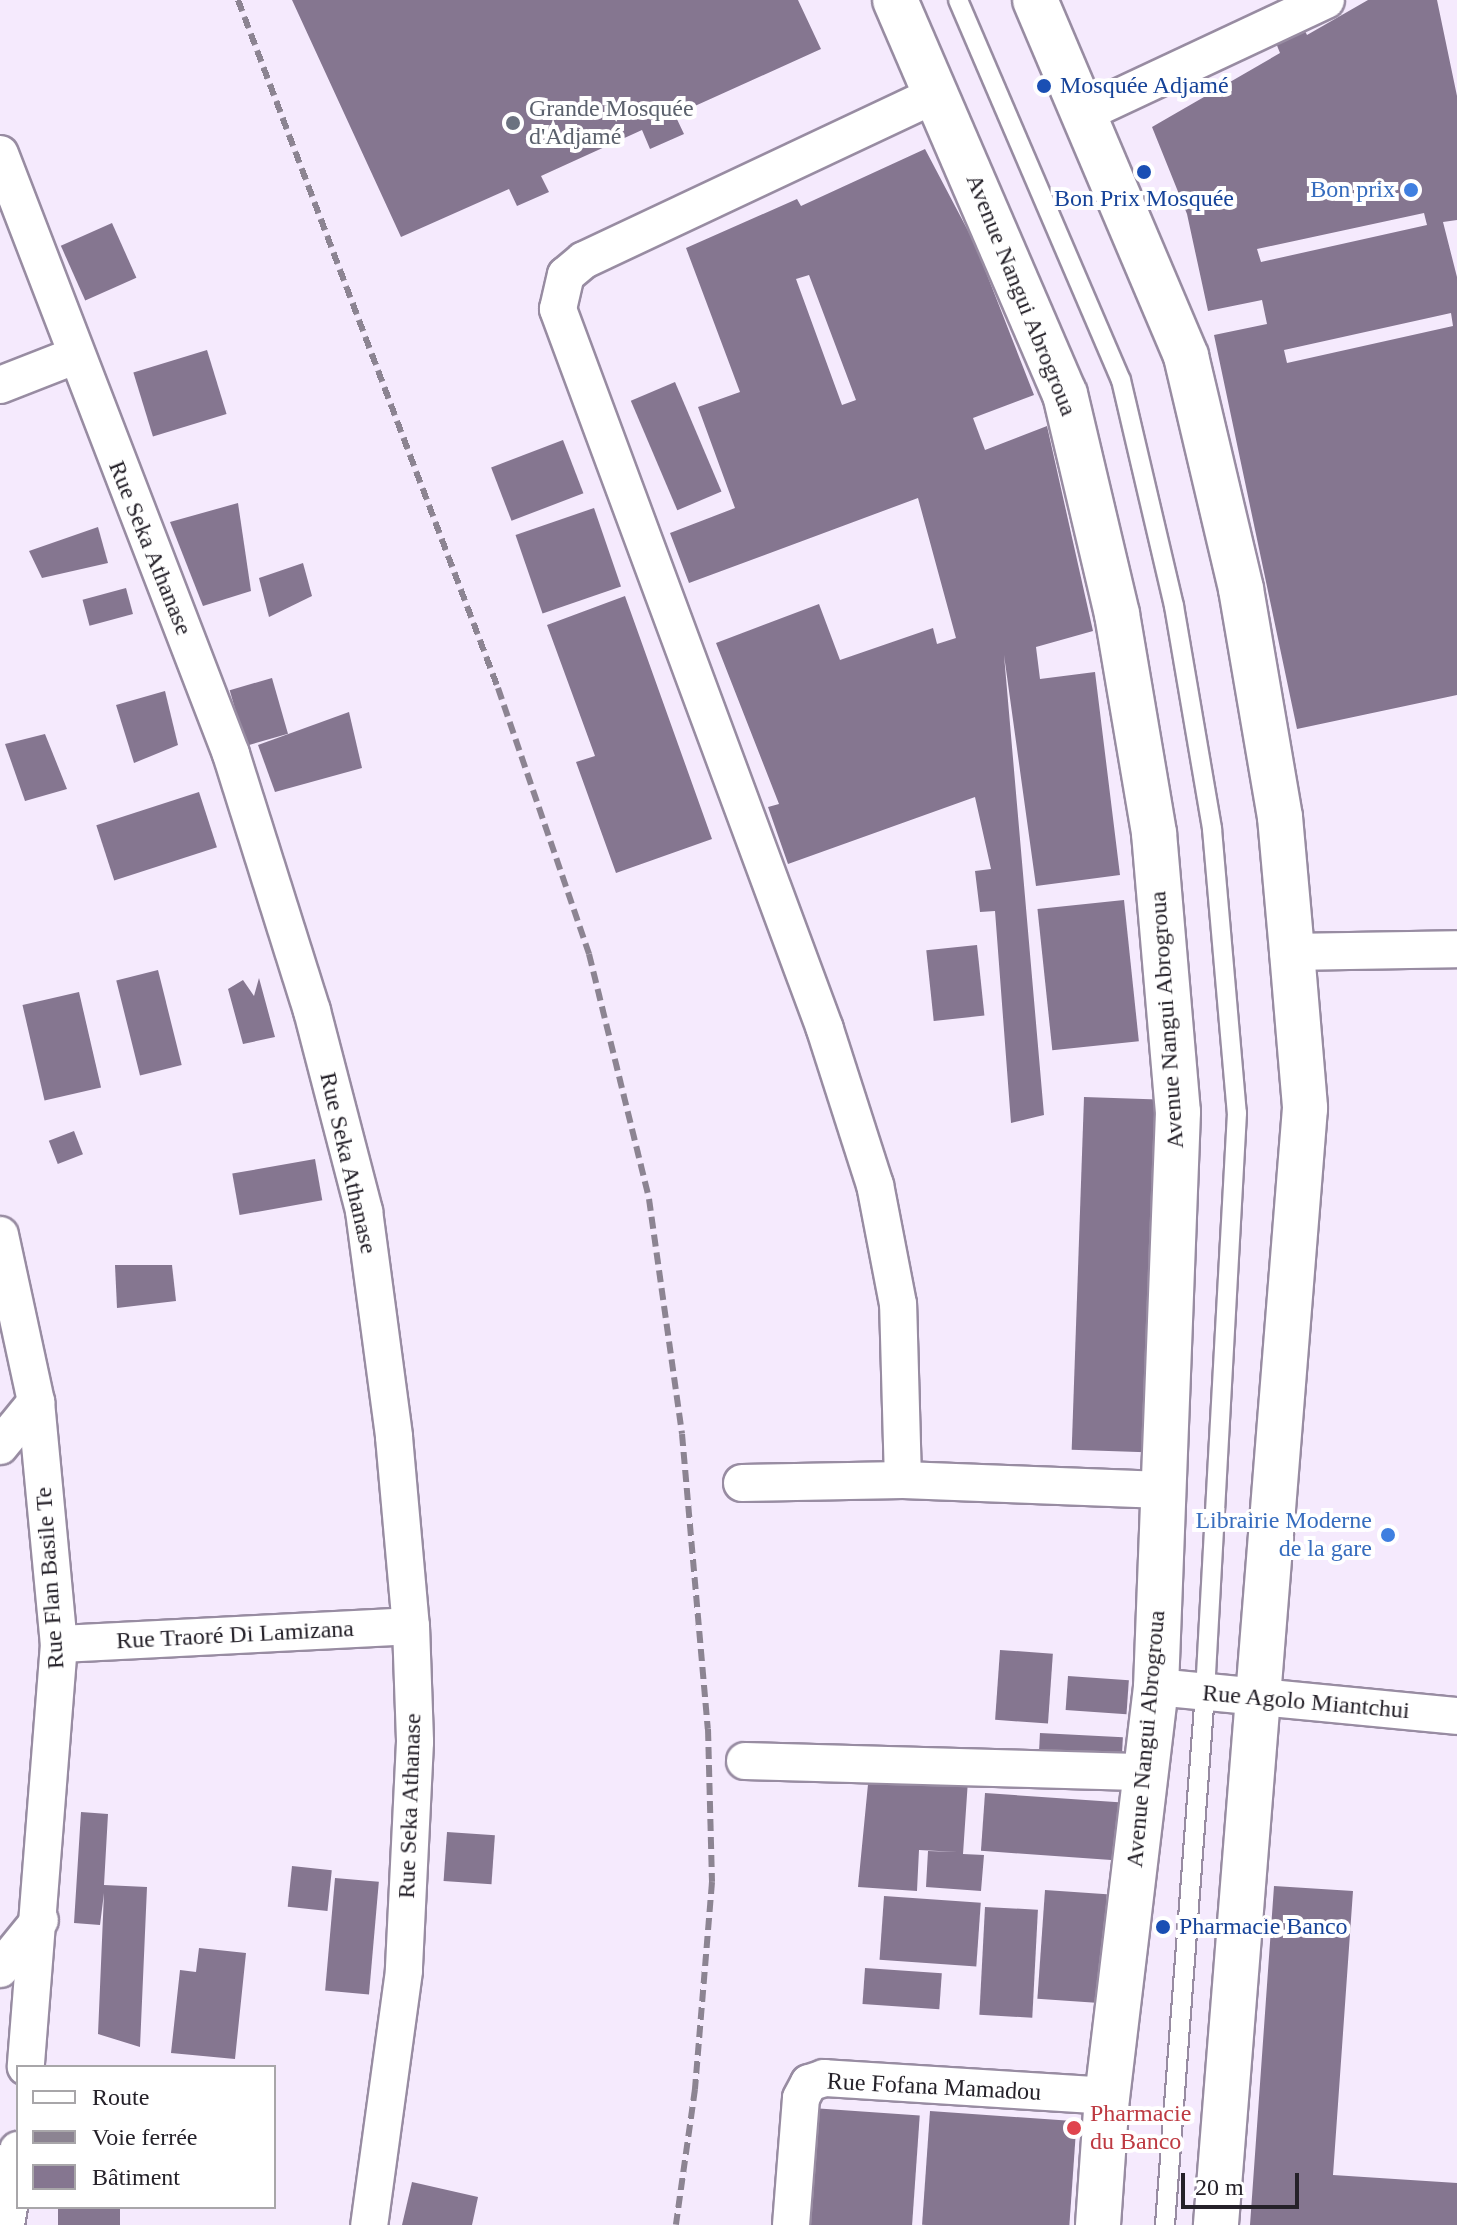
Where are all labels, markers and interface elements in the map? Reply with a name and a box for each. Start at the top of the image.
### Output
place label: Mosquée Adjamé [1060,72,1230,100]
marker: Mosquée Adjamé [1035,77,1053,95]
place label: Grande Mosquée d'Adjamé [529,95,694,151]
marker: Grande Mosquée d'Adjamé [504,114,522,132]
marker: Bon Prix Mosquée [1135,163,1153,181]
street label: Avenue Nangui Abrogroua [959,169,1083,421]
place label: Bon prix [1310,176,1395,204]
marker: Bon prix [1402,181,1420,199]
place label: Bon Prix Mosquée [1054,185,1234,213]
street label: Rue Seka Athanase [102,456,198,640]
street label: Avenue Nangui Abrogroua [1144,890,1190,1150]
street label: Rue Seka Athanase [313,1069,383,1257]
street label: Rue Flan Basile Te [29,1486,71,1670]
place label: Librairie Moderne de la gare [1195,1507,1372,1563]
marker: Librairie Moderne de la gare [1379,1526,1397,1544]
street label: Avenue Nangui Abrogroua [1120,1609,1172,1869]
street label: Rue Traoré Di Lamizana [115,1614,355,1656]
street label: Rue Agolo Miantchui [1200,1679,1412,1725]
street label: Rue Seka Athanase [392,1712,428,1900]
place label: Pharmacie Banco [1179,1913,1348,1941]
marker: Pharmacie Banco [1154,1918,1172,1936]
legend [16,2065,276,2209]
street label: Rue Fofana Mamadou [826,2067,1042,2107]
text: Route [92,2084,149,2110]
place label: Pharmacie du Banco [1090,2100,1191,2156]
marker: Pharmacie du Banco [1065,2119,1083,2137]
text: Voie ferrée [92,2124,198,2150]
scale bar [1185,2157,1303,2207]
text: Bâtiment [92,2164,180,2190]
text: 20 m [1195,2174,1244,2200]

